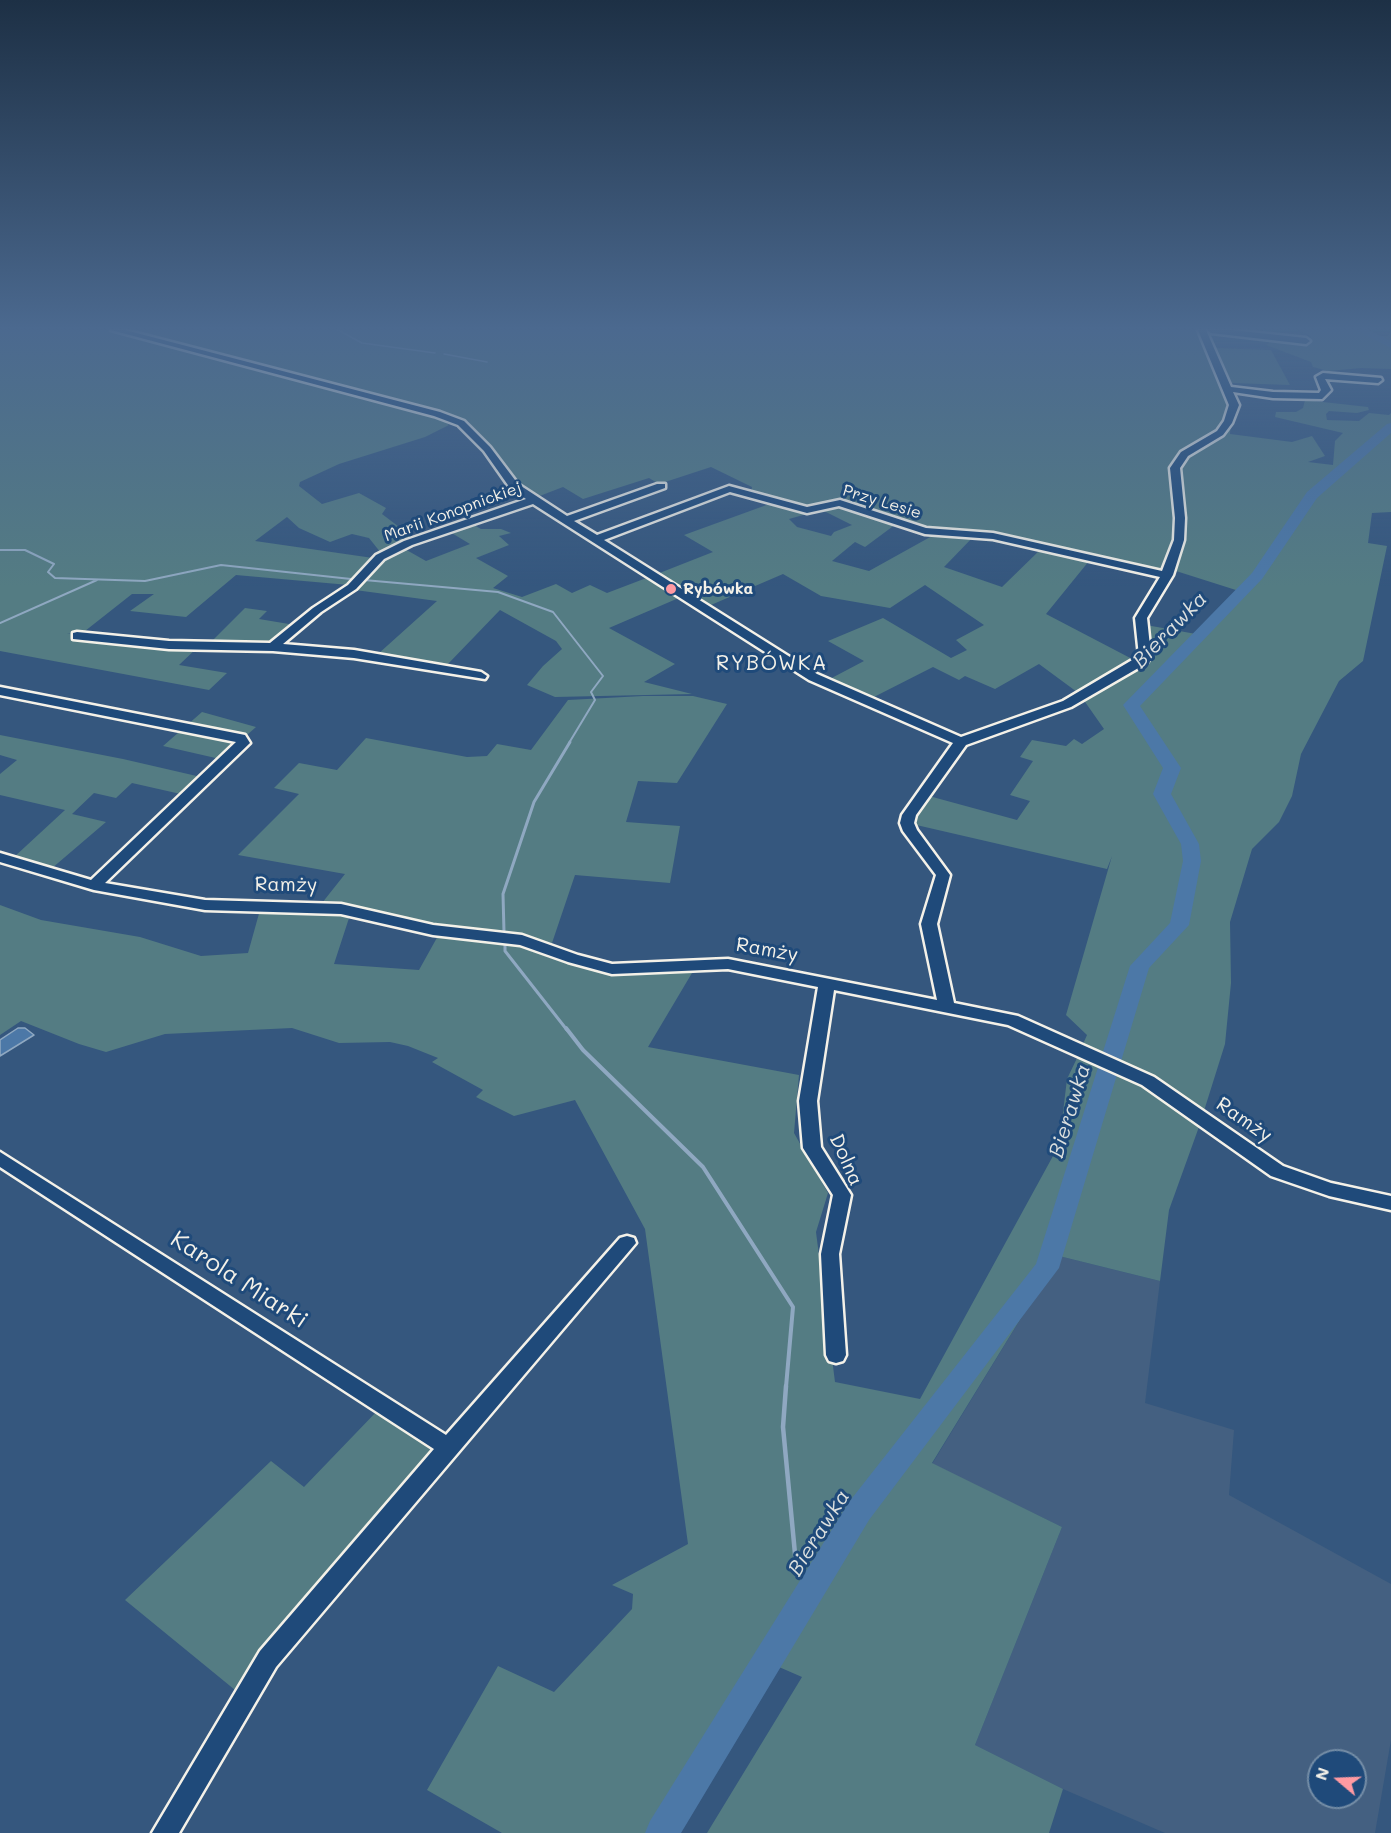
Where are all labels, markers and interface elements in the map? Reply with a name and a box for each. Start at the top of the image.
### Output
street label: Marii Konopnickiej [382,478,524,546]
street label: Przy Lesie [840,481,924,523]
place label: Rybówka [683,579,753,599]
marker: Rybówka [664,582,678,596]
water label: Bierawka [1127,586,1213,674]
district label: RYBÓWKA [716,651,828,677]
street label: Ramży [254,872,318,898]
street label: Ramży [734,933,800,967]
water label: Bierawka [1044,1061,1096,1161]
street label: Ramży [1211,1092,1277,1148]
street label: Dolna [824,1130,868,1190]
street label: Karola Miarki [165,1225,313,1335]
water label: Bierawka [783,1485,855,1581]
north arrow [1307,1749,1367,1809]
text: N [1309,1764,1333,1783]

